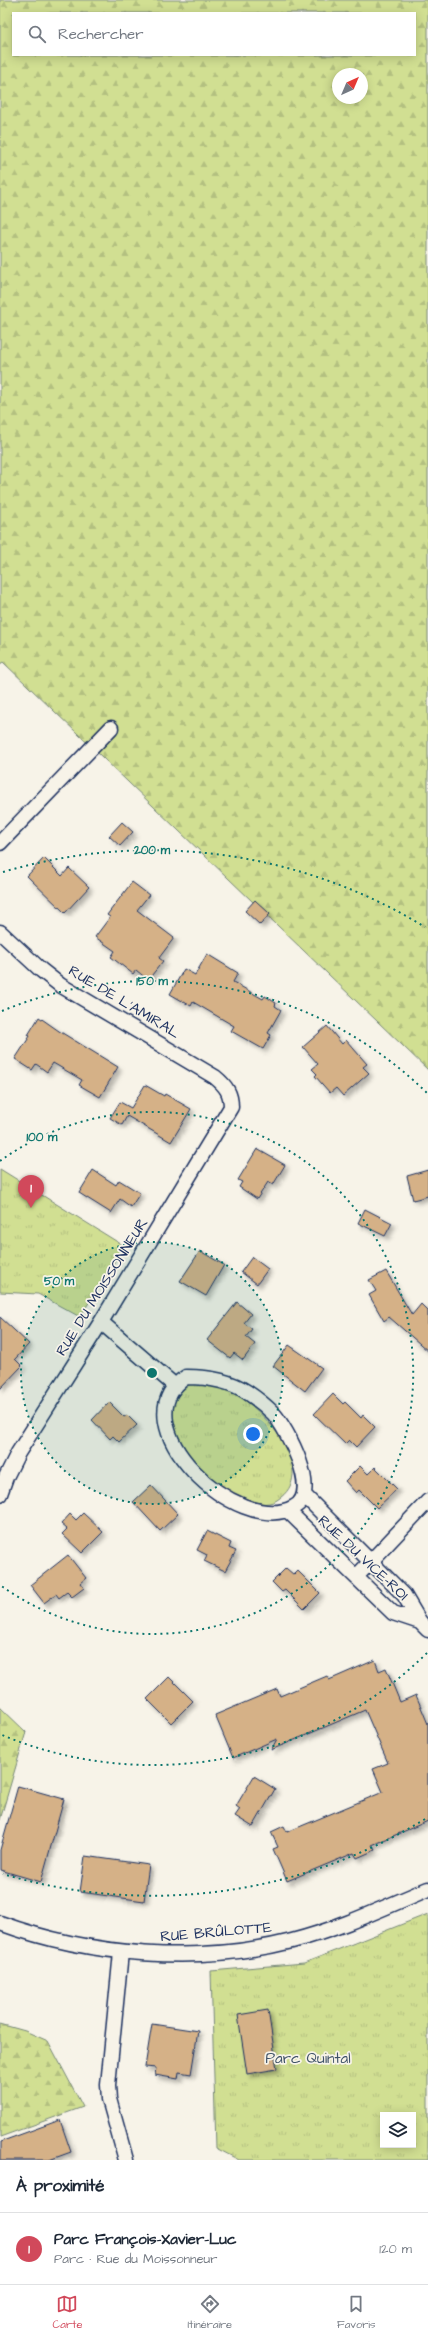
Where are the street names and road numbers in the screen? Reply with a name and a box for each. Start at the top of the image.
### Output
street label: RUE DE L'AMIRAL [64,960,184,1044]
street label: RUE DU MOISSONNEUR [51,1214,153,1360]
street label: RUE DU VICE-ROI [313,1510,413,1606]
street label: RUE BRÛLOTTE [159,1917,273,1947]

